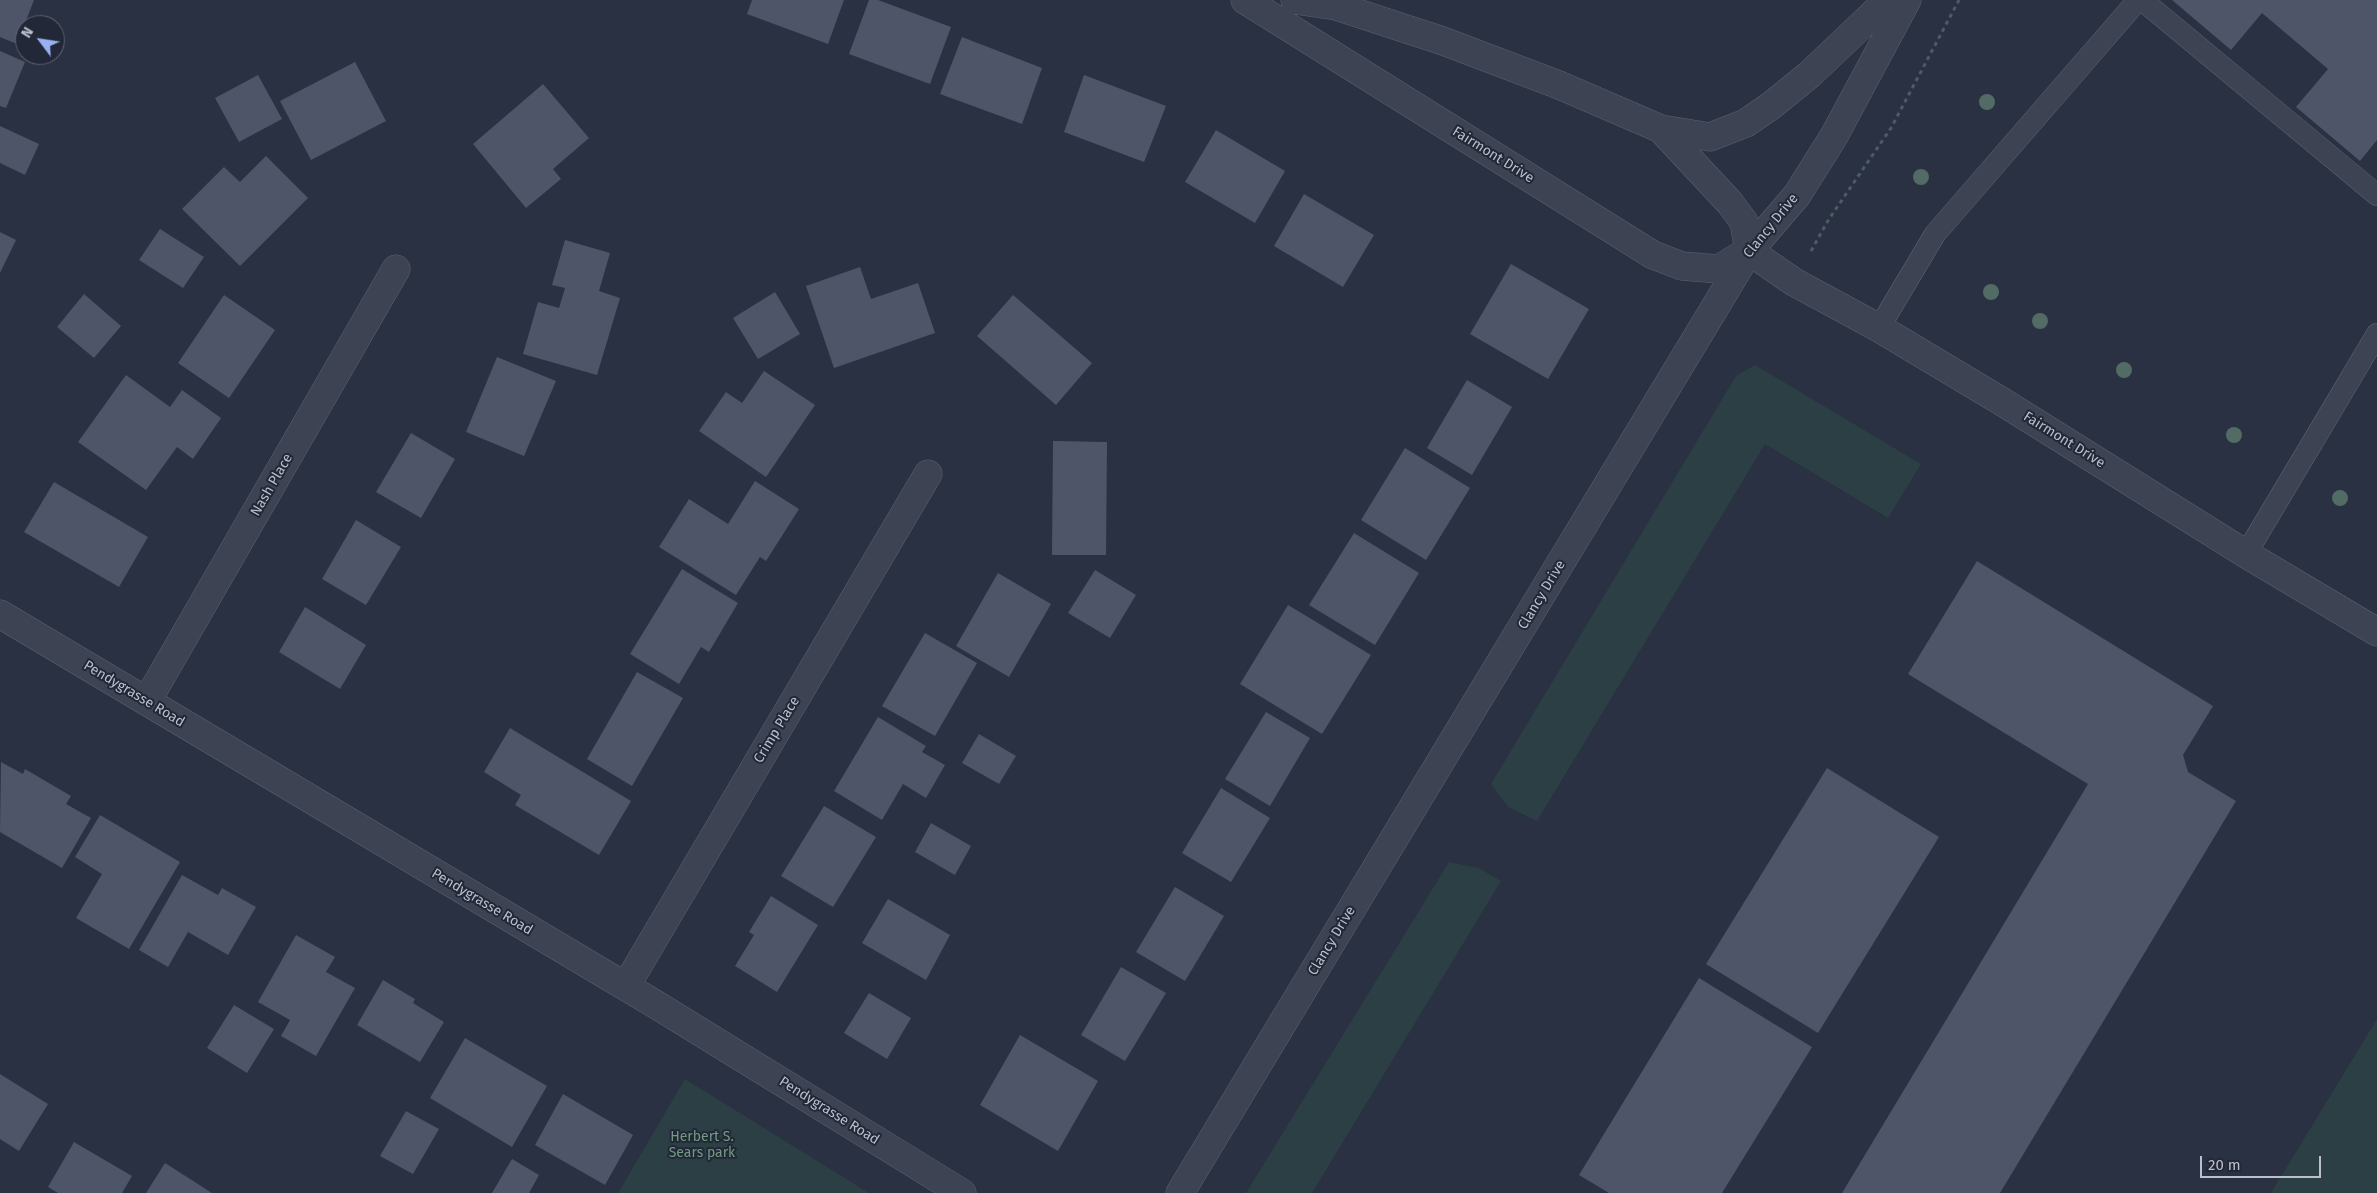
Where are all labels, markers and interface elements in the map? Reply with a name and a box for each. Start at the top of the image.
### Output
north arrow [15,15,65,65]
text: N [18,24,37,41]
street label: Fairmont Drive [1449,123,1537,187]
street label: Clancy Drive [1740,191,1802,261]
street label: Fairmont Drive [2020,408,2108,472]
street label: Nash Place [247,451,297,519]
street label: Clancy Drive [1515,557,1569,633]
street label: Pendygrasse Road [80,657,188,731]
street label: Crimp Place [751,694,803,766]
street label: Pendygrasse Road [428,865,536,939]
street label: Clancy Drive [1305,903,1359,979]
street label: Pendygrasse Road [776,1073,882,1149]
park label: Herbert S. Sears park [669,1129,735,1162]
scale bar [2202,1146,2323,1178]
text: 20 m [2208,1156,2241,1174]

